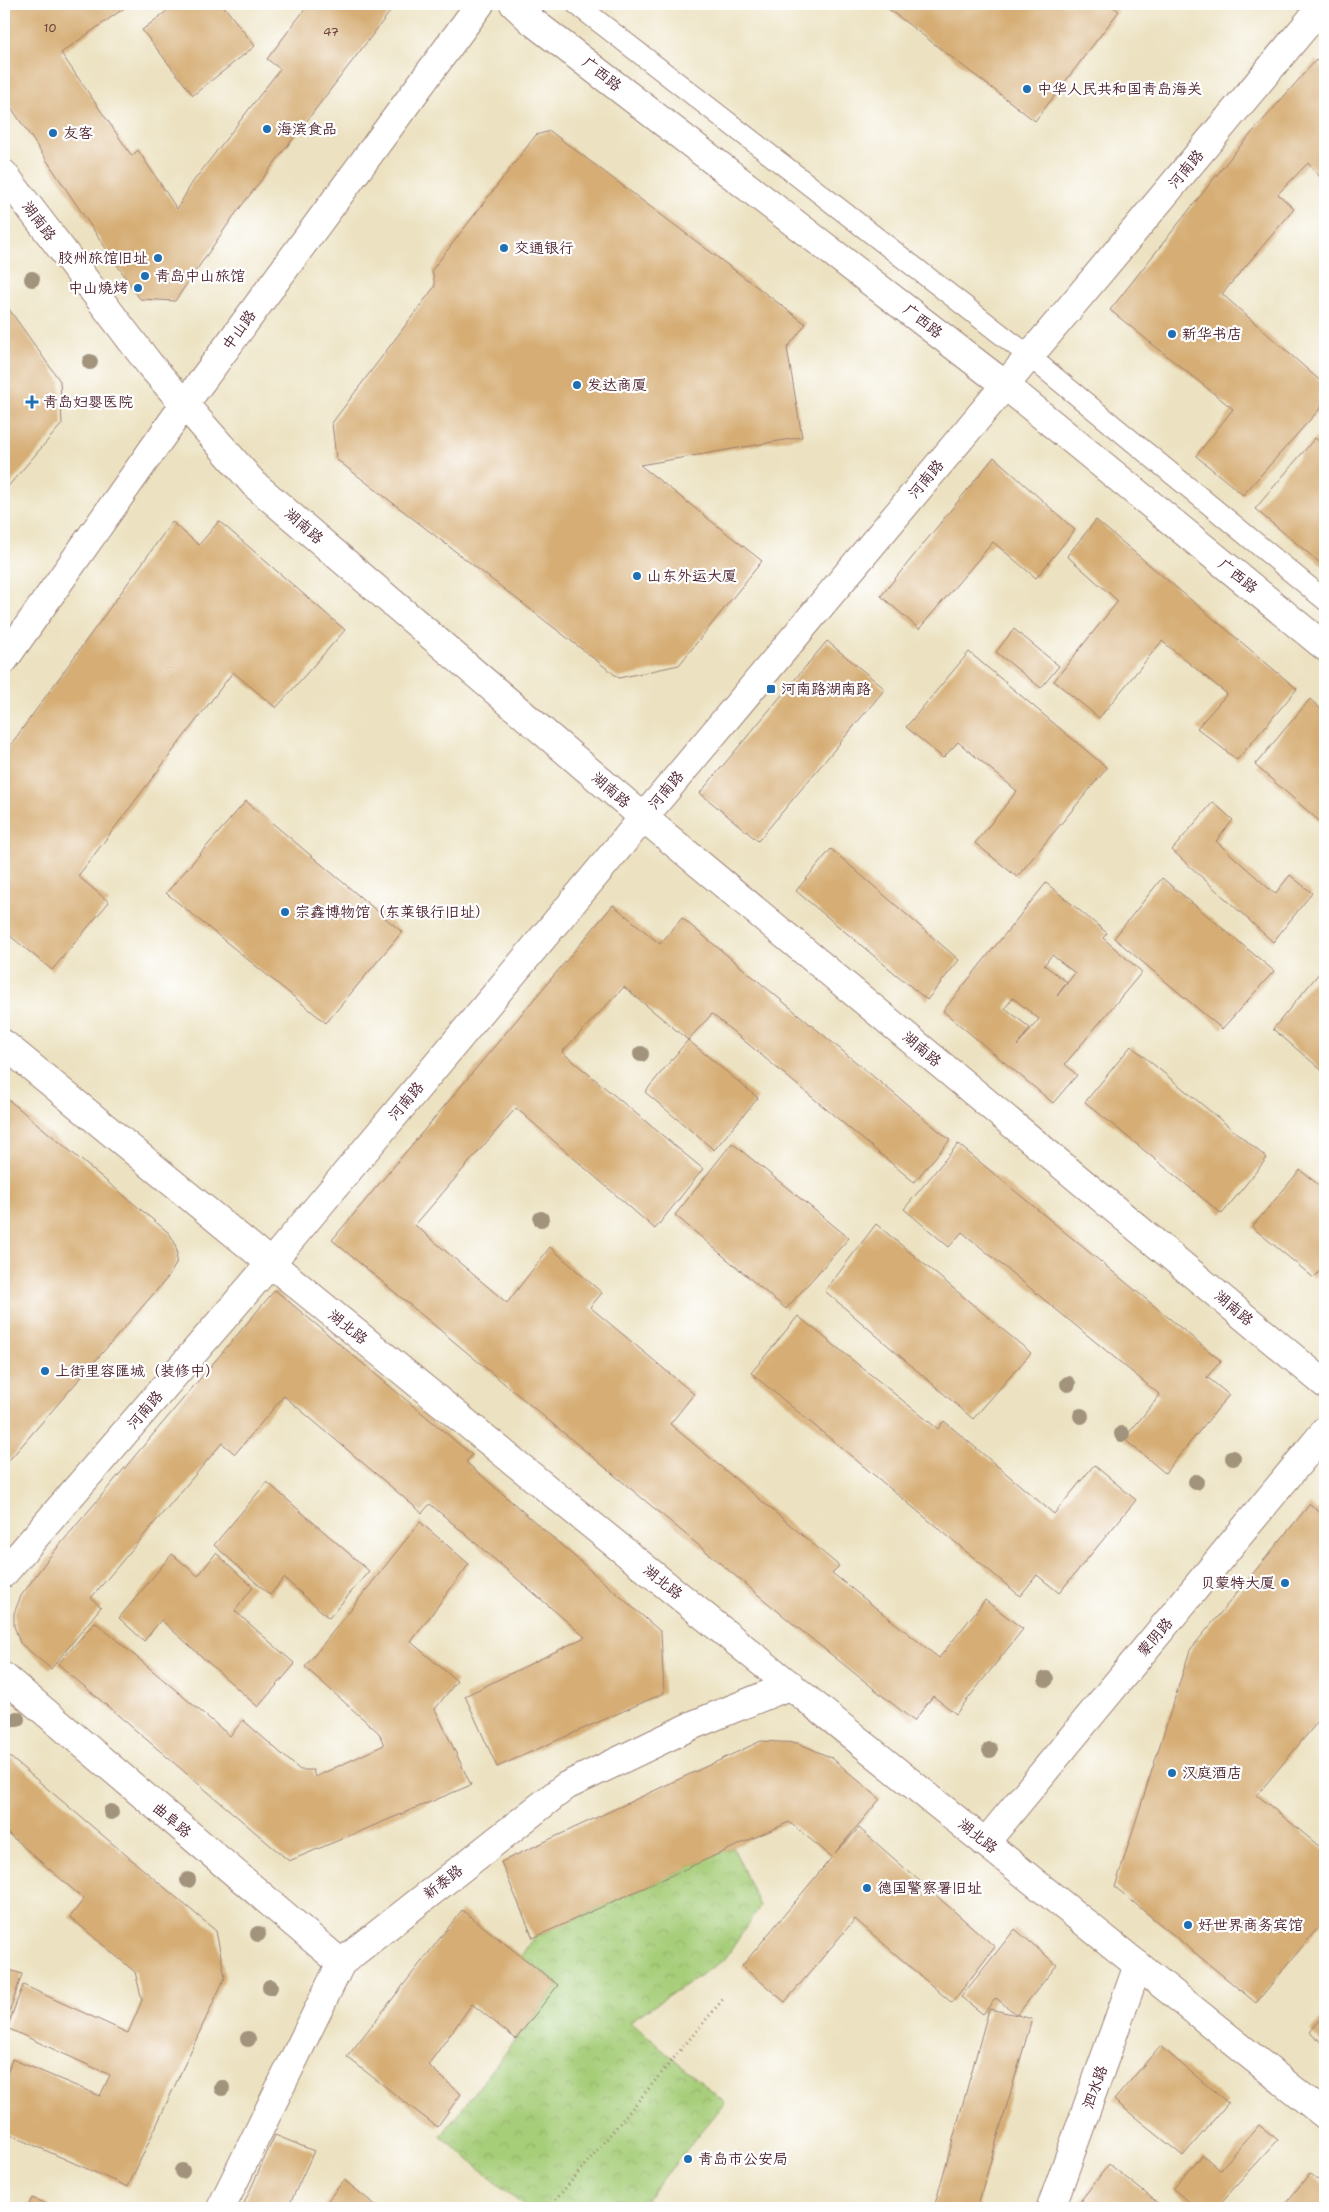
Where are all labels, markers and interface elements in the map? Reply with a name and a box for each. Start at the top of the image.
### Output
house number: 10 [43,20,57,36]
house number: 47 [323,24,339,40]
street label: 广西路 [578,52,626,96]
place label: 中华人民共和国青岛海关 [1037,79,1202,99]
marker: 中华人民共和国青岛海关 [1021,83,1033,95]
place label: 海滨食品 [277,119,337,139]
place label: 友客 [63,123,93,143]
marker: 海滨食品 [261,123,273,135]
marker: 友客 [47,127,59,139]
street label: 河南路 [1164,145,1208,193]
street label: 湖南路 [17,197,61,245]
place label: 交通银行 [514,238,574,258]
marker: 交通银行 [498,242,510,254]
place label: 胶州旅馆旧址 [58,248,148,268]
marker: 胶州旅馆旧址 [152,252,164,264]
place label: 青岛中山旅馆 [155,266,245,286]
marker: 青岛中山旅馆 [139,270,151,282]
place label: 中山燒烤 [68,278,128,298]
marker: 中山燒烤 [132,282,144,294]
street label: 广西路 [899,299,947,343]
street label: 中山路 [218,306,260,354]
place label: 新华书店 [1182,324,1242,344]
marker: 新华书店 [1166,328,1178,340]
place label: 发达商厦 [587,375,647,395]
marker: 发达商厦 [571,379,583,391]
place label: 青岛妇婴医院 [43,392,133,412]
marker: 青岛妇婴医院 [25,395,39,409]
street label: 河南路 [904,455,948,503]
street label: 湖南路 [280,504,328,548]
street label: 广西路 [1214,554,1262,598]
place label: 山东外运大厦 [647,566,737,586]
marker: 山东外运大厦 [631,570,643,582]
place label: 河南路湖南路 [781,679,871,699]
marker: 河南路湖南路 [765,683,777,695]
street label: 河南路 [644,766,688,814]
street label: 湖南路 [587,768,635,812]
place label: 宗鑫博物馆（东莱银行旧址） [295,902,490,922]
marker: 宗鑫博物馆（东莱银行旧址） [279,906,291,918]
street label: 湖南路 [898,1027,946,1071]
street label: 河南路 [384,1077,428,1125]
street label: 湖南路 [1210,1286,1258,1330]
street label: 湖北路 [324,1305,372,1349]
place label: 上街里容匯城（装修中） [55,1361,220,1381]
marker: 上街里容匯城（装修中） [39,1365,51,1377]
street label: 河南路 [123,1386,167,1434]
street label: 湖北路 [639,1560,687,1604]
place label: 贝蒙特大厦 [1200,1573,1275,1593]
marker: 贝蒙特大厦 [1279,1577,1291,1589]
street label: 蒙阴路 [1133,1613,1177,1661]
place label: 汉庭酒店 [1182,1763,1242,1783]
marker: 汉庭酒店 [1166,1767,1178,1779]
street label: 曲阜路 [148,1798,196,1842]
street label: 湖北路 [954,1814,1002,1858]
street label: 新泰路 [419,1860,467,1904]
place label: 德国警察署旧址 [877,1878,982,1898]
marker: 德国警察署旧址 [861,1882,873,1894]
place label: 好世界商务宾馆 [1198,1915,1303,1935]
marker: 好世界商务宾馆 [1182,1919,1194,1931]
street label: 泗水路 [1078,2062,1112,2112]
place label: 青岛市公安局 [698,2149,788,2169]
marker: 青岛市公安局 [682,2153,694,2165]

